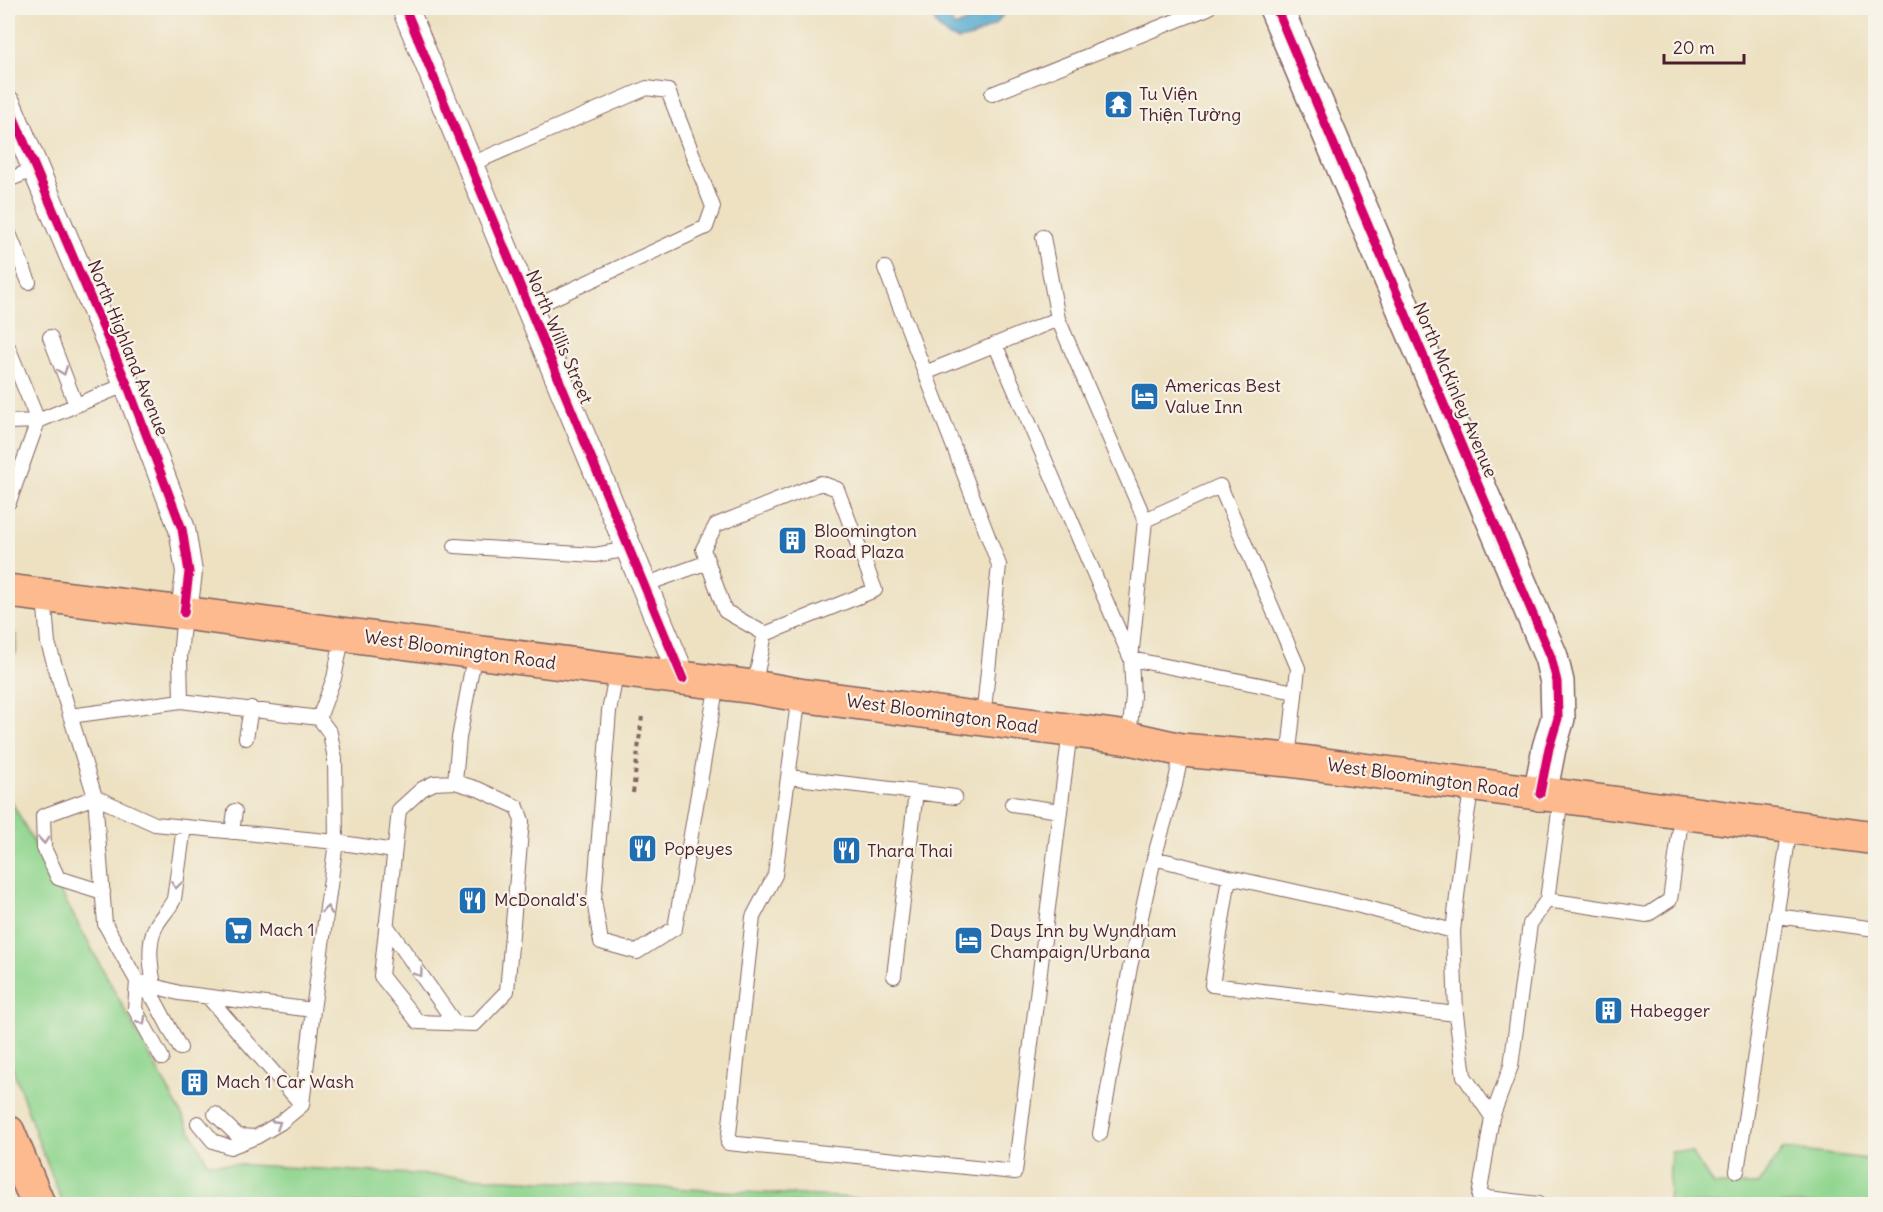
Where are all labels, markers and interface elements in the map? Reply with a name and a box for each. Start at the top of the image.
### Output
scale bar [1664,27,1744,65]
text: 20 m [1673,36,1715,59]
place label: Tu Viện Thiện Tường [1139,82,1241,126]
temple icon: Tu Viện Thiện Tường [1102,88,1134,120]
street label: North Highland Avenue [83,256,174,439]
street label: North Willis Street [521,266,598,407]
street label: North McKinley Avenue [1408,299,1503,481]
one-way arrow [55,365,68,376]
place label: Americas Best Value Inn [1165,374,1281,418]
hotel icon: Americas Best Value Inn [1128,380,1160,412]
place label: Bloomington Road Plaza [814,519,917,563]
building icon: Bloomington Road Plaza [777,525,809,557]
street label: West Bloomington Road [363,625,558,674]
street label: West Bloomington Road [845,689,1040,738]
street label: West Bloomington Road [1326,753,1521,802]
restaurant icon: Popeyes [627,833,659,865]
one-way arrow [37,835,50,844]
restaurant icon: Thara Thai [830,835,862,867]
place label: Popeyes [664,837,733,860]
place label: Thara Thai [867,839,953,862]
one-way arrow [170,881,182,890]
restaurant icon: McDonald's [457,884,489,916]
place label: McDonald's [494,888,587,911]
one-way arrow [320,906,332,915]
supermarket icon: Mach 1 [222,914,254,946]
place label: Mach 1 [259,918,315,941]
place label: Days Inn by Wyndham Champaign/Urbana [990,919,1177,963]
hotel icon: Days Inn by Wyndham Champaign/Urbana [953,925,985,957]
one-way arrow [412,967,423,978]
building icon: Habegger [1593,995,1625,1027]
place label: Habegger [1630,999,1711,1022]
one-way arrow [135,1015,146,1026]
building icon: Mach 1 Car Wash [179,1066,211,1098]
place label: Mach 1 Car Wash [216,1070,354,1093]
one-way arrow [271,1120,281,1132]

